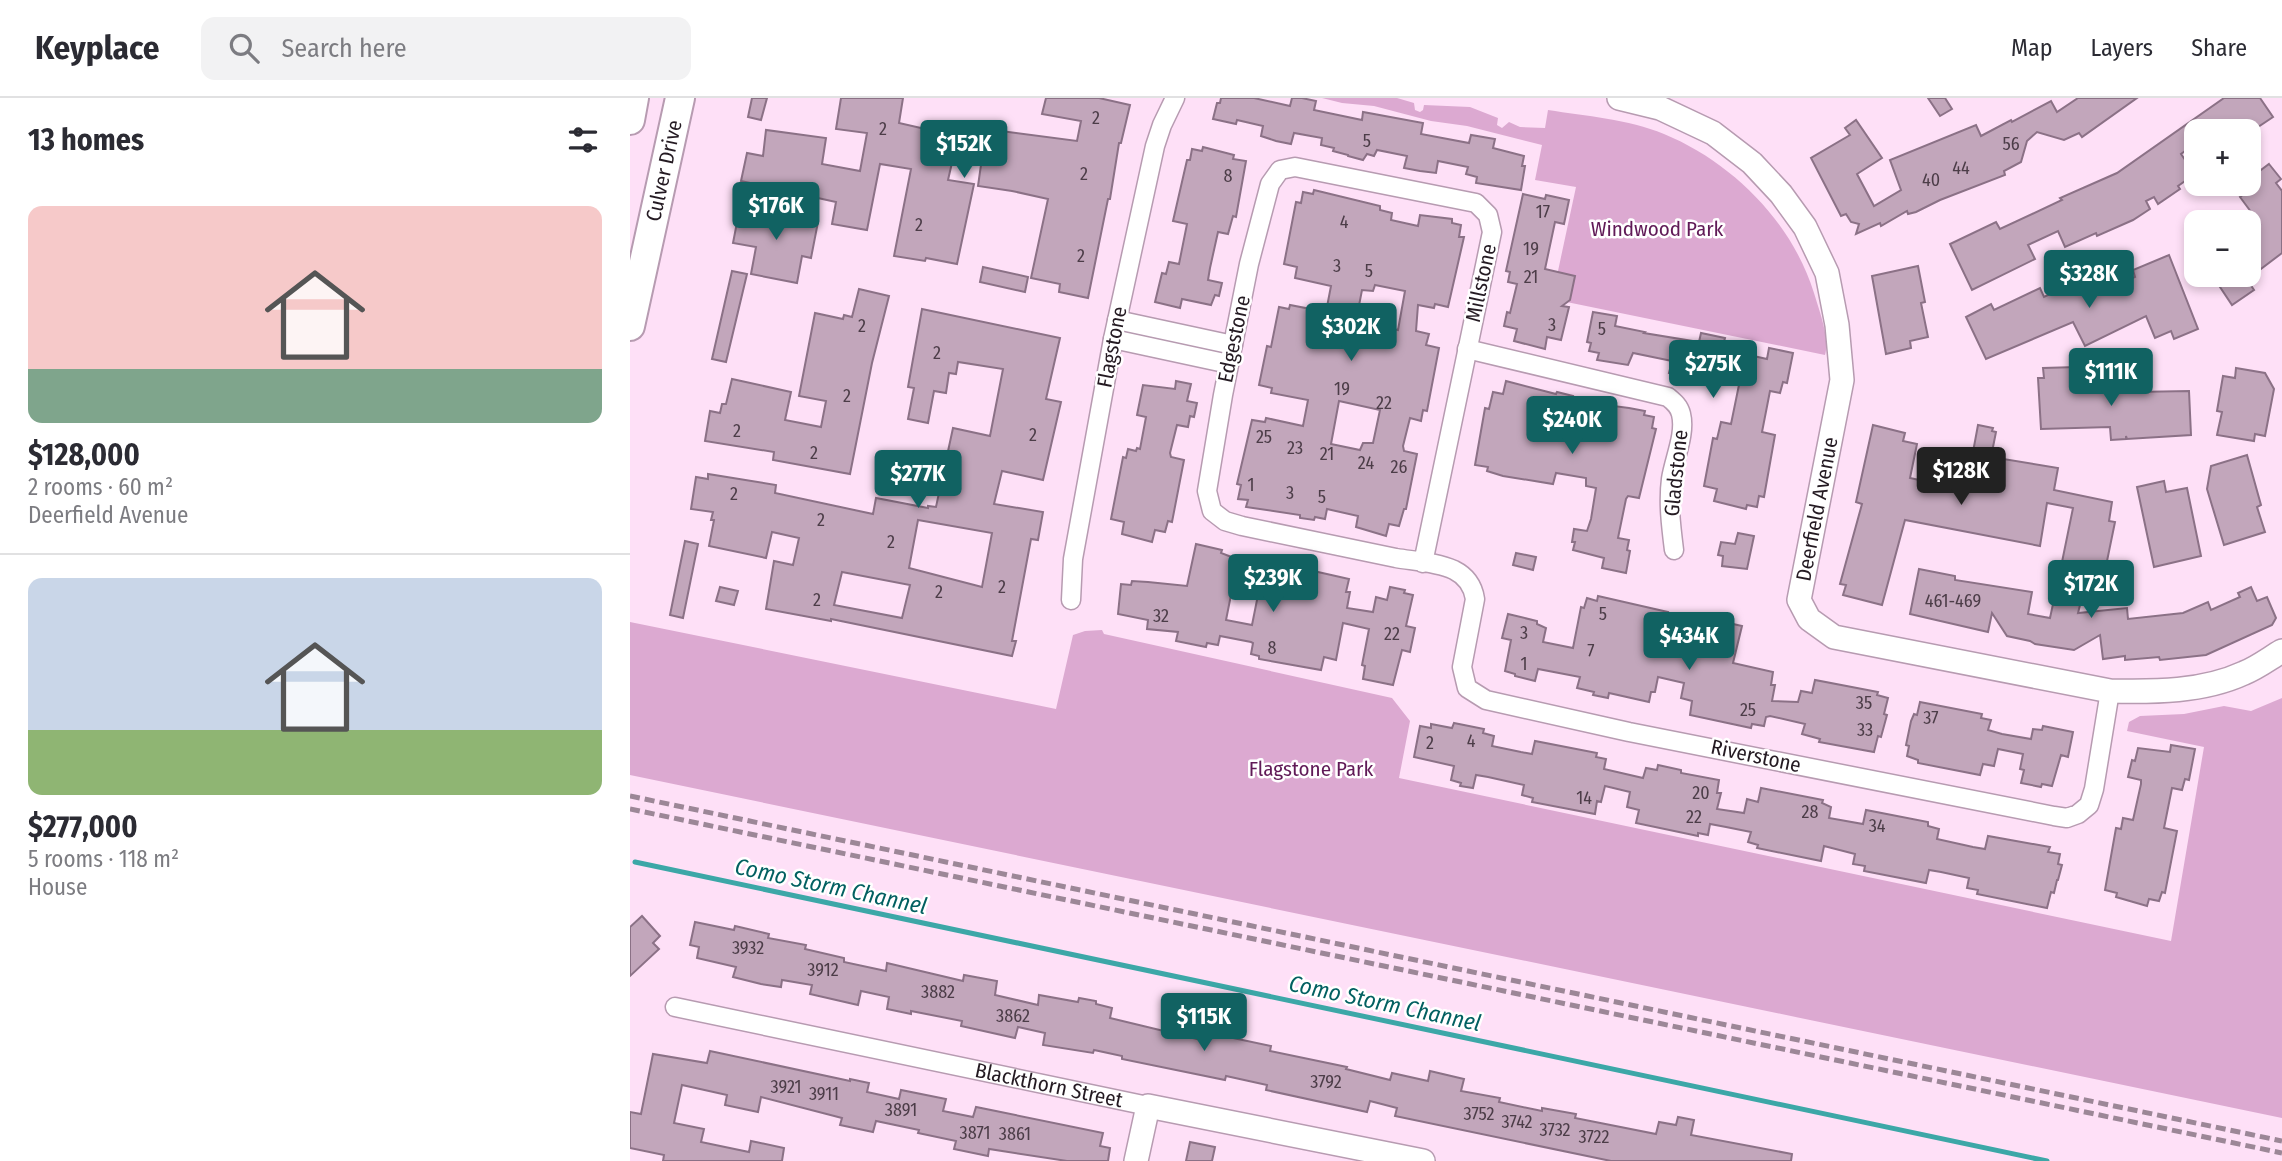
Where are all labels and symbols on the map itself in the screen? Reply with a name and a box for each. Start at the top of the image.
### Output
house number: 2 [1092,107,1100,129]
street label: Culver Drive [640,118,688,224]
house number: 2 [879,118,887,140]
pin: $152K [915,120,1013,180]
house number: 5 [1363,130,1371,152]
house number: 56 [2002,133,2020,155]
house number: 44 [1952,157,1970,179]
house number: 2 [1080,163,1088,185]
house number: 8 [1224,165,1233,187]
house number: 40 [1922,169,1940,191]
pin: $176K [727,183,825,242]
house number: 17 [1536,201,1550,223]
house number: 4 [1340,211,1349,233]
house number: 2 [915,214,923,236]
park label: Windwood Park [1591,216,1724,242]
house number: 19 [1523,238,1539,260]
street label: Millstone [1460,241,1502,325]
house number: 2 [1077,245,1085,267]
pin: $328K [2040,250,2138,310]
house number: 3 [1333,255,1341,277]
house number: 5 [1365,260,1373,282]
house number: 21 [1524,266,1538,288]
street label: Edgestone [1212,293,1256,385]
pin: $302K [1302,303,1400,363]
street label: Flagstone [1091,304,1133,390]
house number: 3 [1548,314,1556,336]
house number: 2 [858,315,866,337]
house number: 5 [1598,318,1606,340]
pin: $275K [1664,341,1762,400]
house number: 2 [933,342,941,364]
pin: $111K [2062,348,2160,408]
house number: 19 [1334,378,1350,400]
house number: 2 [843,385,851,407]
house number: 22 [1376,392,1392,414]
pin: $240K [1523,396,1621,456]
house number: 2 [733,420,741,442]
house number: 2 [1029,424,1037,446]
house number: 25 [1256,426,1272,448]
street label: Gladstone [1659,428,1693,518]
street label: Deerfield Avenue [1790,435,1844,583]
house number: 23 [1287,437,1303,459]
house number: 2 [810,442,818,464]
house number: 21 [1320,443,1334,465]
pin: $128K [1912,448,2010,507]
pin: $277K [869,450,967,510]
house number: 24 [1358,452,1374,474]
house number: 26 [1391,456,1408,478]
house number: 1 [1247,474,1255,496]
house number: 3 [1286,482,1294,504]
house number: 2 [730,483,738,505]
house number: 5 [1318,486,1326,508]
house number: 2 [817,509,825,531]
house number: 2 [887,531,895,553]
pin: $239K [1224,554,1322,614]
pin: $172K [2042,560,2140,620]
house number: 2 [998,576,1006,598]
house number: 2 [935,581,943,603]
house number: 2 [813,589,821,611]
house number: 461-469 [1925,590,1981,612]
house number: 5 [1599,603,1607,625]
house number: 32 [1153,605,1169,627]
pin: $434K [1640,612,1738,672]
house number: 3 [1520,622,1528,644]
house number: 22 [1384,623,1400,645]
house number: 8 [1268,637,1277,659]
house number: 7 [1587,640,1595,662]
house number: 1 [1520,653,1528,675]
house number: 35 [1856,692,1872,714]
house number: 25 [1740,699,1756,721]
house number: 37 [1923,707,1939,729]
house number: 33 [1857,719,1873,741]
house number: 4 [1467,730,1476,752]
house number: 2 [1426,732,1434,754]
street label: Riverstone [1709,734,1803,778]
park label: Flagstone Park [1249,756,1373,782]
house number: 20 [1692,782,1710,804]
house number: 14 [1576,787,1592,809]
house number: 28 [1802,801,1818,823]
house number: 22 [1686,806,1702,828]
house number: 34 [1869,815,1886,837]
water label: Como Storm Channel [732,852,930,920]
house number: 3932 [732,937,764,959]
house number: 3912 [807,959,839,981]
water label: Como Storm Channel [1286,969,1484,1037]
house number: 3882 [921,981,955,1003]
pin: $115K [1155,993,1253,1053]
house number: 3862 [996,1005,1030,1027]
street label: Blackthorn Street [973,1057,1125,1113]
house number: 3792 [1310,1071,1342,1093]
house number: 3921 [771,1076,801,1098]
house number: 3911 [809,1083,839,1105]
house number: 3891 [885,1099,917,1121]
house number: 3752 [1463,1103,1495,1125]
house number: 3742 [1501,1111,1533,1133]
house number: 3732 [1539,1119,1571,1141]
house number: 3871 [960,1122,990,1144]
house number: 3861 [999,1123,1031,1145]
house number: 3722 [1579,1126,1610,1148]

